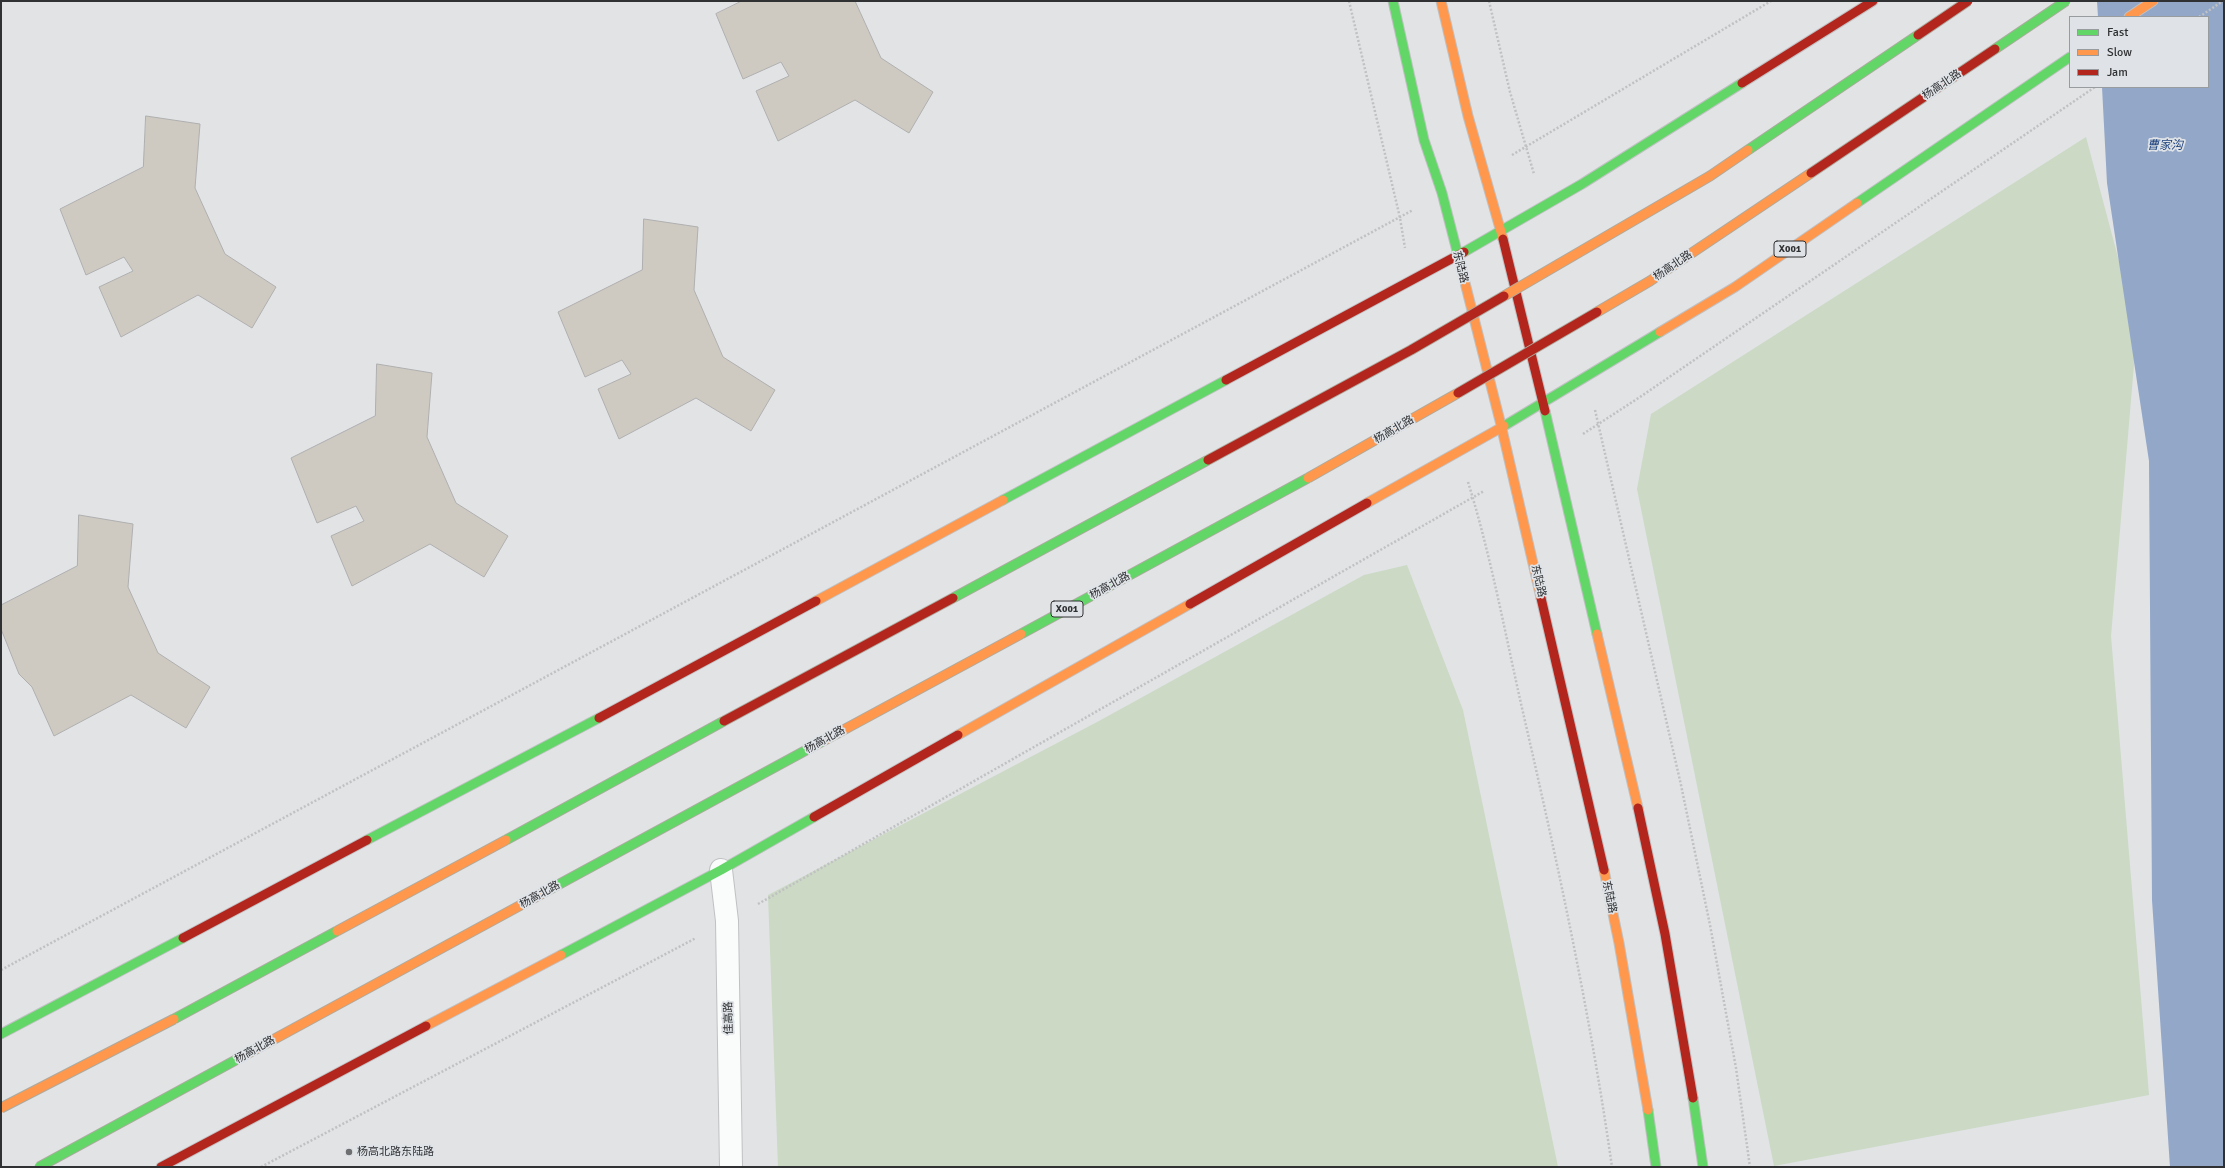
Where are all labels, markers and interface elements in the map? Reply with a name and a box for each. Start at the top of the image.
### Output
legend [2069,16,2209,88]
text: Fast [2107,25,2128,40]
text: Slow [2107,45,2132,60]
text: Jam [2107,65,2128,80]
street label: 杨高北路 [1920,67,1964,103]
water label: 曹家沟 [2147,139,2183,153]
road number: X001 [1774,241,1806,257]
street label: 杨高北路 [1651,248,1695,284]
street label: 东陆路 [1450,249,1470,285]
street label: 杨高北路 [1372,413,1416,447]
street label: 东陆路 [1528,563,1548,599]
street label: 杨高北路 [1088,570,1132,602]
road number: X001 [1051,601,1083,617]
street label: 杨高北路 [803,724,847,756]
street label: 杨高北路 [518,879,562,911]
street label: 东陆路 [1599,879,1619,915]
street label: 佳高路 [722,1001,736,1035]
street label: 杨高北路 [233,1034,277,1066]
place label: 杨高北路东陆路 [357,1145,434,1159]
marker: 杨高北路东陆路 [344,1147,354,1157]

